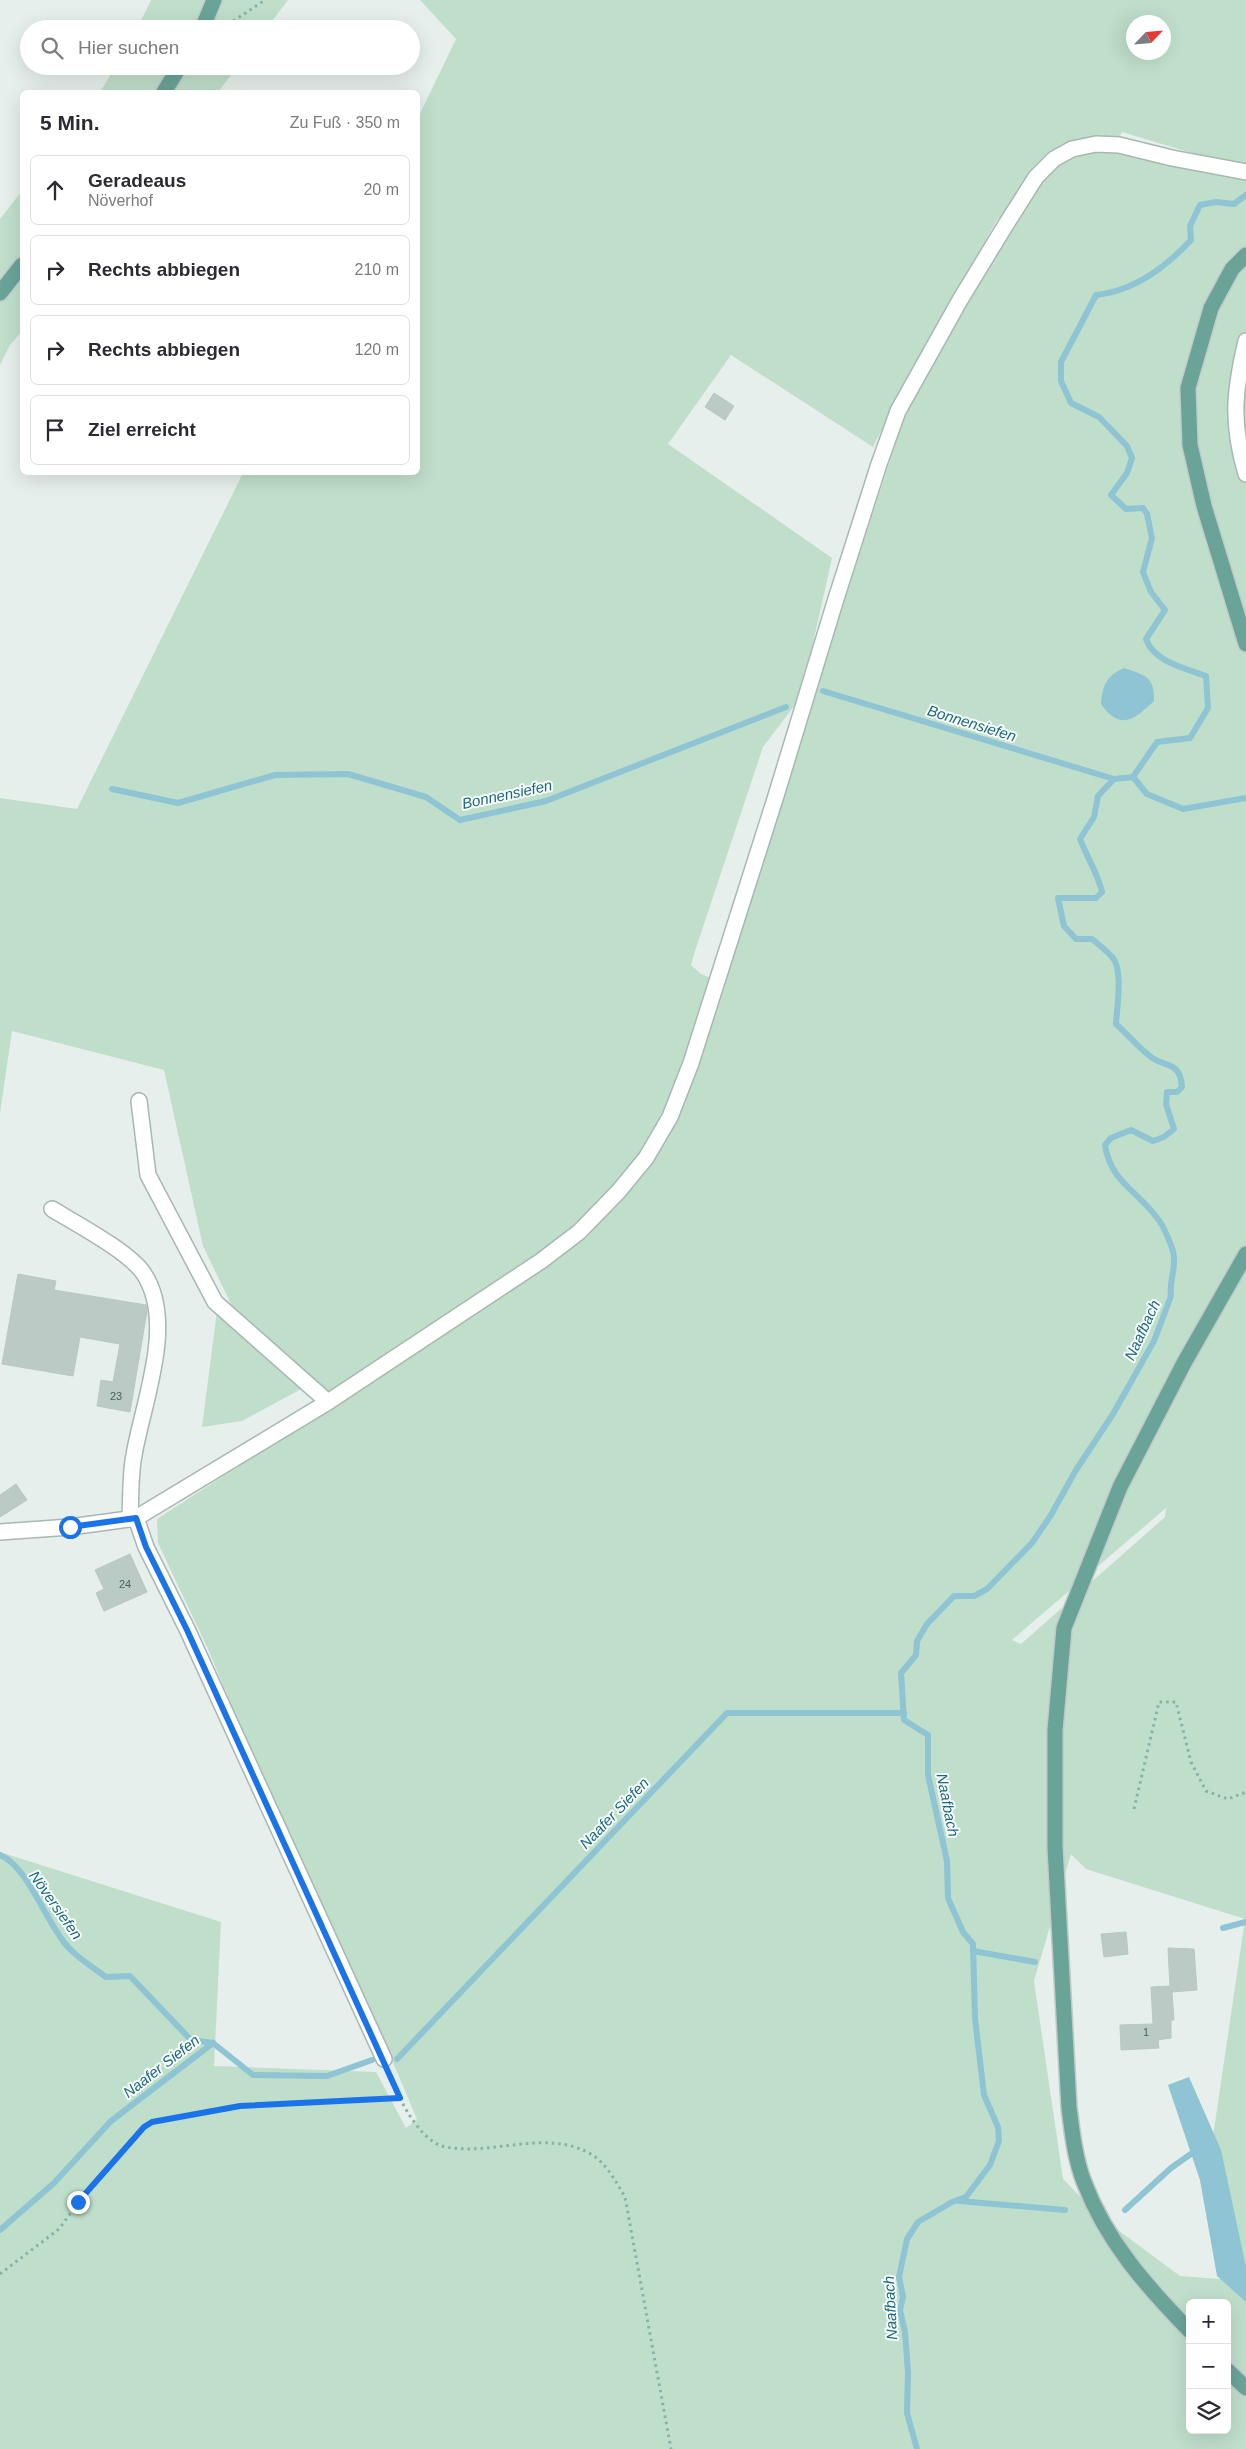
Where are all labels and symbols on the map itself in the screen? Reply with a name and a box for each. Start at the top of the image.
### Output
north arrow [1126,15,1171,60]
water label: Bonnensiefen [926,701,1018,745]
water label: Bonnensiefen [460,776,554,812]
water label: Naafbach [1121,1297,1163,1363]
house number: 23 [110,1390,122,1402]
route start [59,1516,82,1539]
house number: 24 [119,1578,131,1590]
water label: Naafbach [934,1772,962,1838]
water label: Naafer Siefen [576,1774,652,1852]
water label: Növersiefen [26,1867,86,1943]
house number: 1 [1143,2026,1149,2038]
water label: Naafer Siefen [120,2031,202,2101]
route end [67,2191,90,2214]
water label: Naafbach [880,2275,900,2341]

